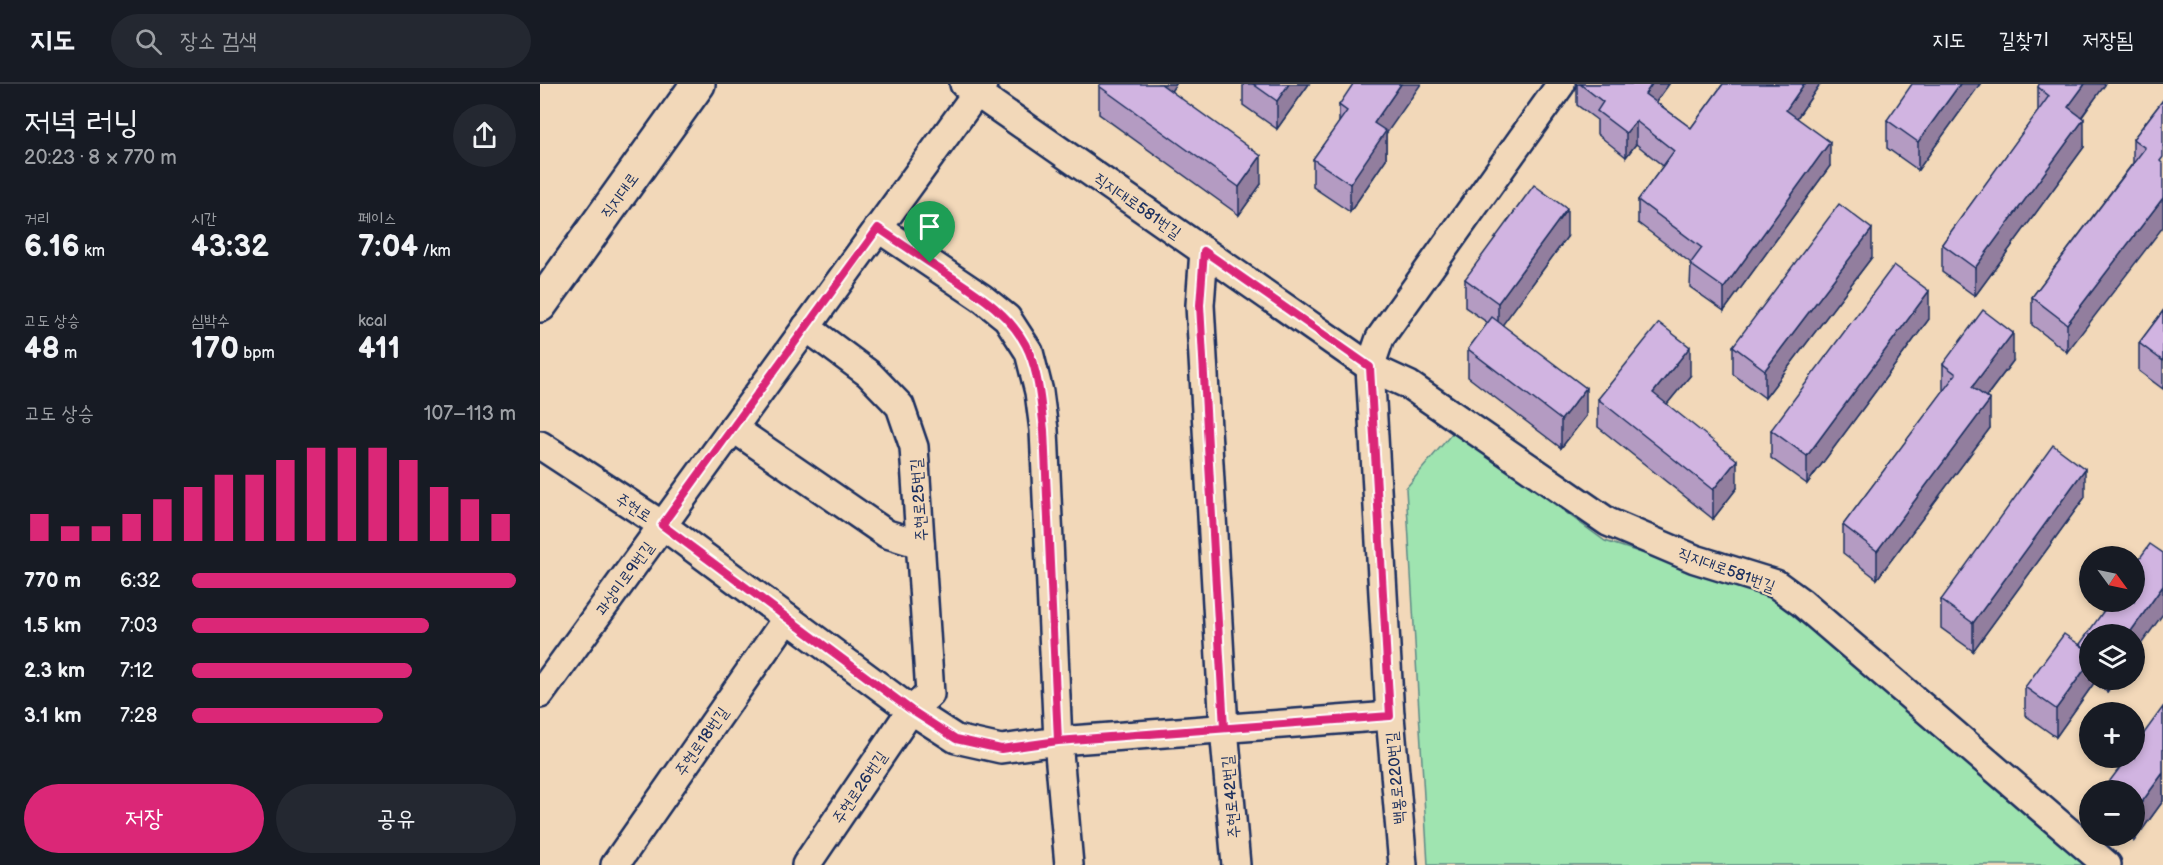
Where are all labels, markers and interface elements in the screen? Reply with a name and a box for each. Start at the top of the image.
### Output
search box [111,14,531,68]
text: 지도 [30,24,75,57]
icon: search [132,25,165,58]
text: 장소 검색 [180,28,257,55]
text: 지도 [1932,28,1966,53]
text: 길찾기 [1999,28,2049,53]
text: 저장됨 [2082,28,2133,53]
text: 저녁 러닝 [24,103,139,143]
button: share [453,104,516,167]
text: 20:23 · 8 × 770 m [24,146,177,170]
street label: 직지대로 [597,169,643,222]
street label: 직지대로581번길 [1090,169,1184,243]
pin [904,201,955,263]
text: 거리 [24,210,50,229]
text: 시간 [191,210,217,229]
text: 페이스 [358,210,397,229]
icon: arrive [913,210,946,243]
text: 6.16 [24,229,80,265]
text: 43:32 [191,229,269,265]
text: 7:04 [358,229,418,265]
text: km [80,242,105,261]
text: /km [418,242,451,261]
text: 고도 상승 [24,312,80,331]
text: 심박수 [191,312,230,331]
text: kcal [358,312,387,331]
text: 48 [24,331,60,367]
text: 170 [191,331,239,367]
text: 411 [358,331,400,367]
text: m [60,344,77,363]
text: bpm [239,344,275,363]
text: 고도 상승 [24,402,94,426]
text: 107–113 m [424,402,516,426]
street label: 주현로25번길 [907,458,932,542]
street label: 주현로 [612,490,655,527]
street label: 과상미로9번길 [592,538,658,619]
street label: 직지대로581번길 [1675,544,1778,597]
north arrow [2079,546,2145,612]
map controls [2079,546,2145,846]
text: 770 m [24,569,81,593]
text: 6:32 [120,569,160,593]
text: 1.5 km [24,614,81,638]
text: 7:03 [120,614,158,638]
button: layers [2079,624,2145,690]
text: 2.3 km [24,659,85,683]
text: 7:12 [120,659,153,683]
button: + [2079,702,2145,768]
text: 3.1 km [24,704,81,728]
text: 7:28 [120,704,157,728]
street label: 주현로18번길 [672,704,733,780]
street label: 백봉로220번길 [1383,731,1410,825]
street label: 주현로26번길 [829,748,892,828]
street label: 주현로42번길 [1218,754,1245,839]
button: − [2079,780,2145,846]
button: 저장 [24,784,264,853]
button: 공유 [276,784,516,853]

